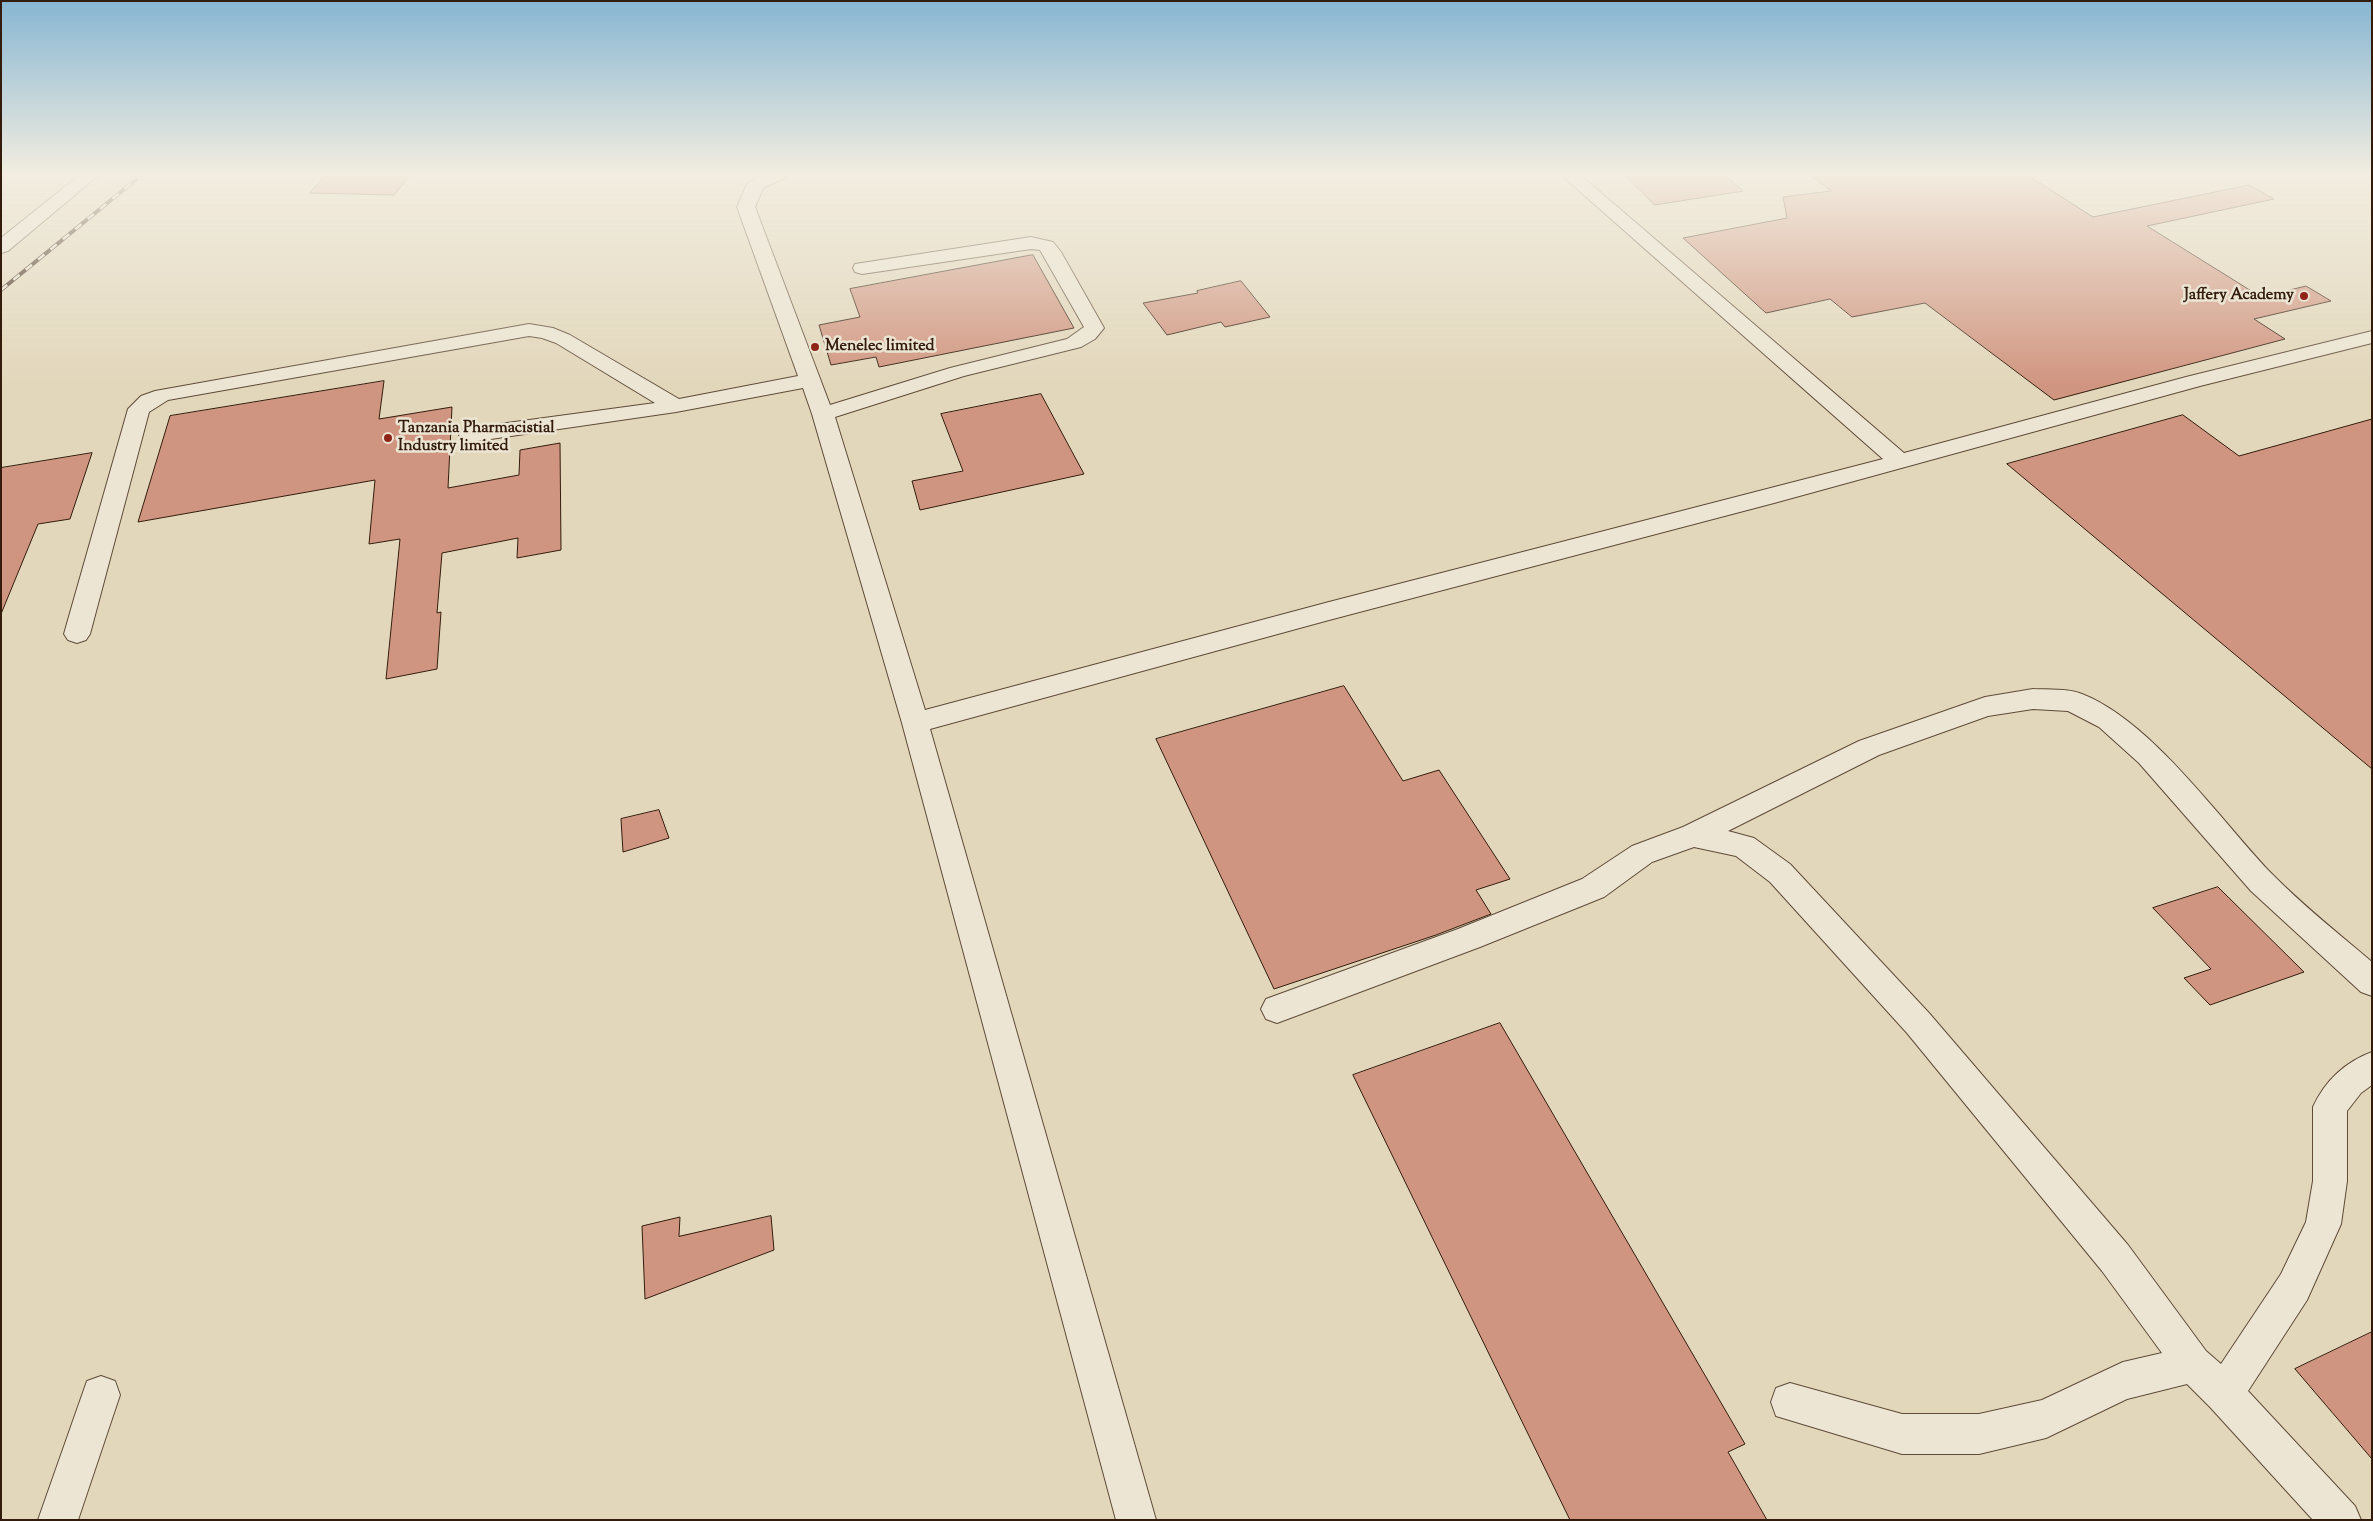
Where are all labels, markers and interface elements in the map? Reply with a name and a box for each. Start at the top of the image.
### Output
place label: Jaffery Academy [2184,286,2294,306]
marker: Jaffery Academy [2298,290,2310,302]
place label: Menelec limited [825,337,935,357]
marker: Menelec limited [809,341,821,353]
place label: Tanzania Pharmacistial Industry limited [398,419,555,457]
marker: Tanzania Pharmacistial Industry limited [382,432,394,444]

